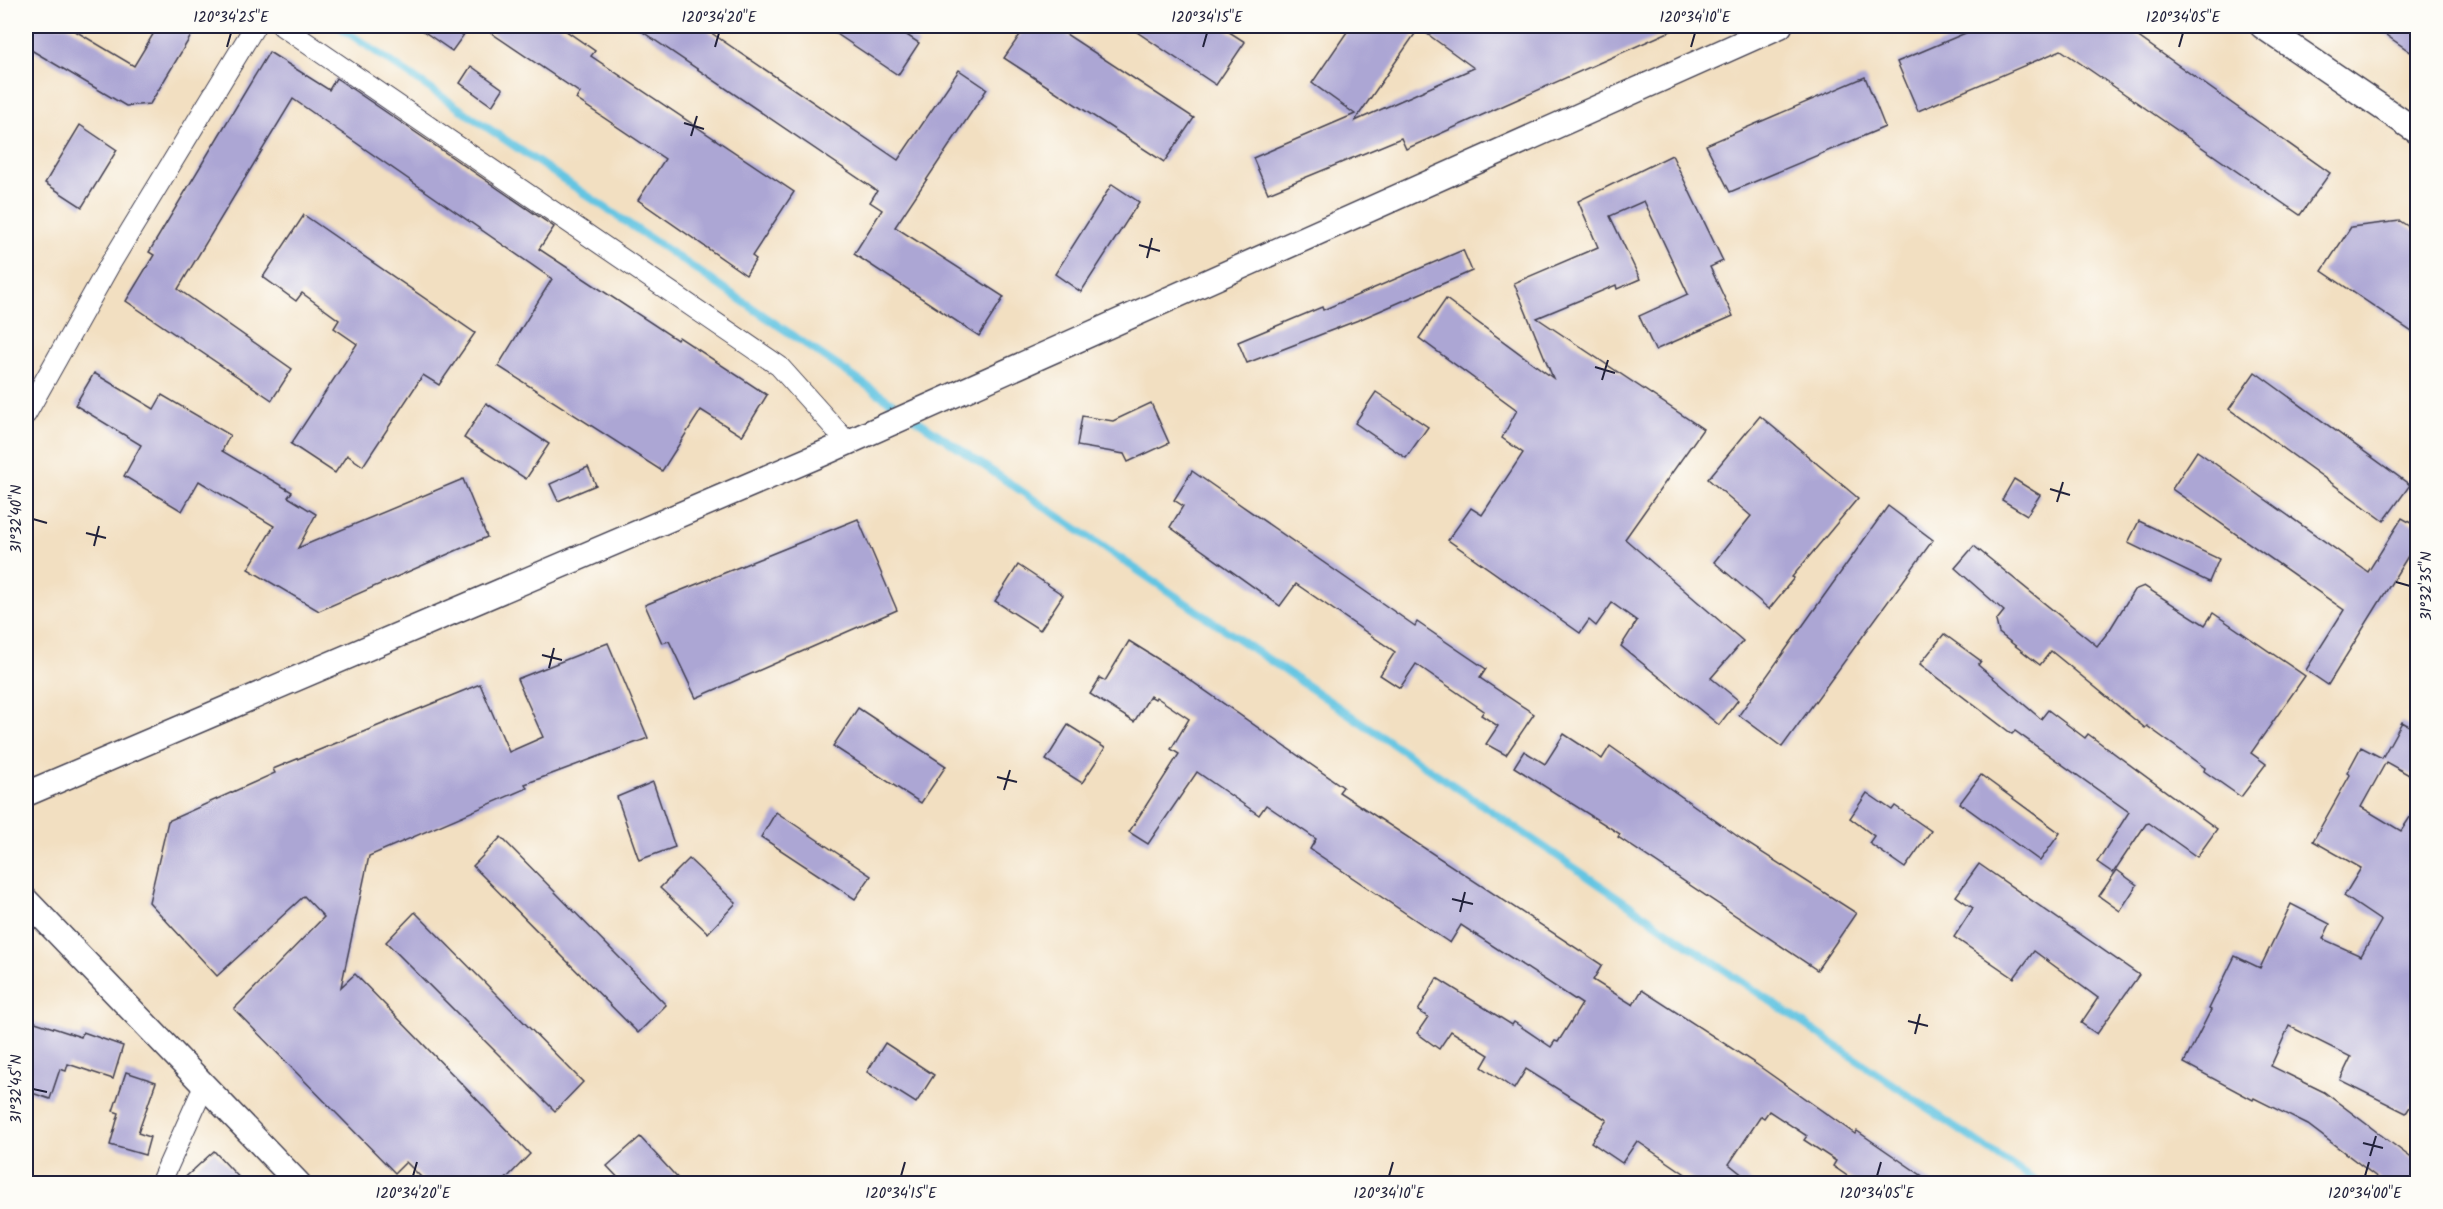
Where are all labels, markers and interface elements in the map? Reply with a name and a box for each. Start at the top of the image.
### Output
text: 120°34'25"E [193,6,270,30]
text: 120°34'20"E [682,6,758,30]
text: 120°34'15"E [1171,6,1244,30]
text: 120°34'10"E [1660,6,1732,30]
text: 120°34'05"E [2146,6,2221,30]
text: 31°32'40"N [5,485,29,553]
text: 31°32'35"N [2415,551,2439,621]
text: 31°32'45"N [5,1054,29,1124]
text: 120°34'20"E [376,1182,452,1206]
text: 120°34'15"E [865,1182,938,1206]
text: 120°34'10"E [1354,1182,1426,1206]
text: 120°34'05"E [1840,1182,1915,1206]
text: 120°34'00"E [2328,1182,2403,1206]

